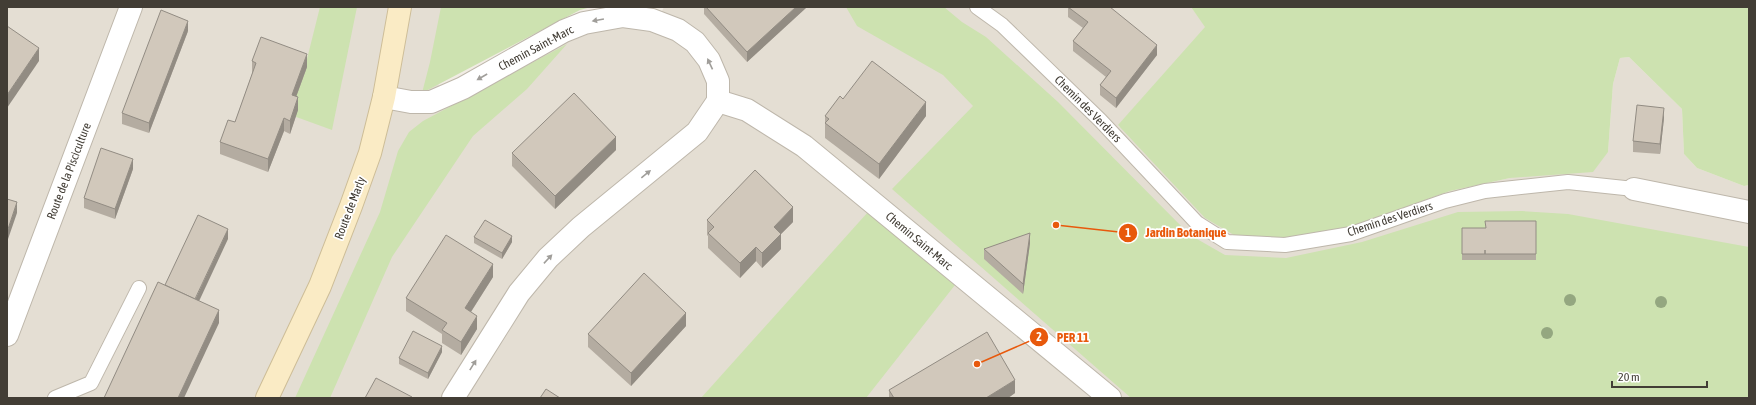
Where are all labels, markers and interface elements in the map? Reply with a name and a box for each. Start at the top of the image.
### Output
one-way arrow [592,17,605,23]
street label: Chemin Saint-Marc [496,22,576,74]
one-way arrow [707,58,713,69]
street label: Chemin des Verdiers [1052,73,1124,145]
one-way arrow [477,74,488,81]
street label: Route de la Pisciculture [44,121,94,221]
one-way arrow [641,169,651,178]
street label: Route de Marly [332,175,368,241]
street label: Chemin des Verdiers [1346,199,1434,239]
street label: Chemin Saint-Marc [883,209,956,273]
callout: Jardin Botanique [1118,220,1235,245]
text: Jardin Botanique [1145,225,1227,240]
text: 1 [1125,226,1131,240]
one-way arrow [543,254,553,264]
callout: PER 11 [1029,325,1097,350]
text: 2 [1036,330,1042,344]
text: PER 11 [1057,330,1089,345]
one-way arrow [470,359,477,371]
scale bar [1612,363,1707,389]
text: 20 m [1618,370,1640,384]

